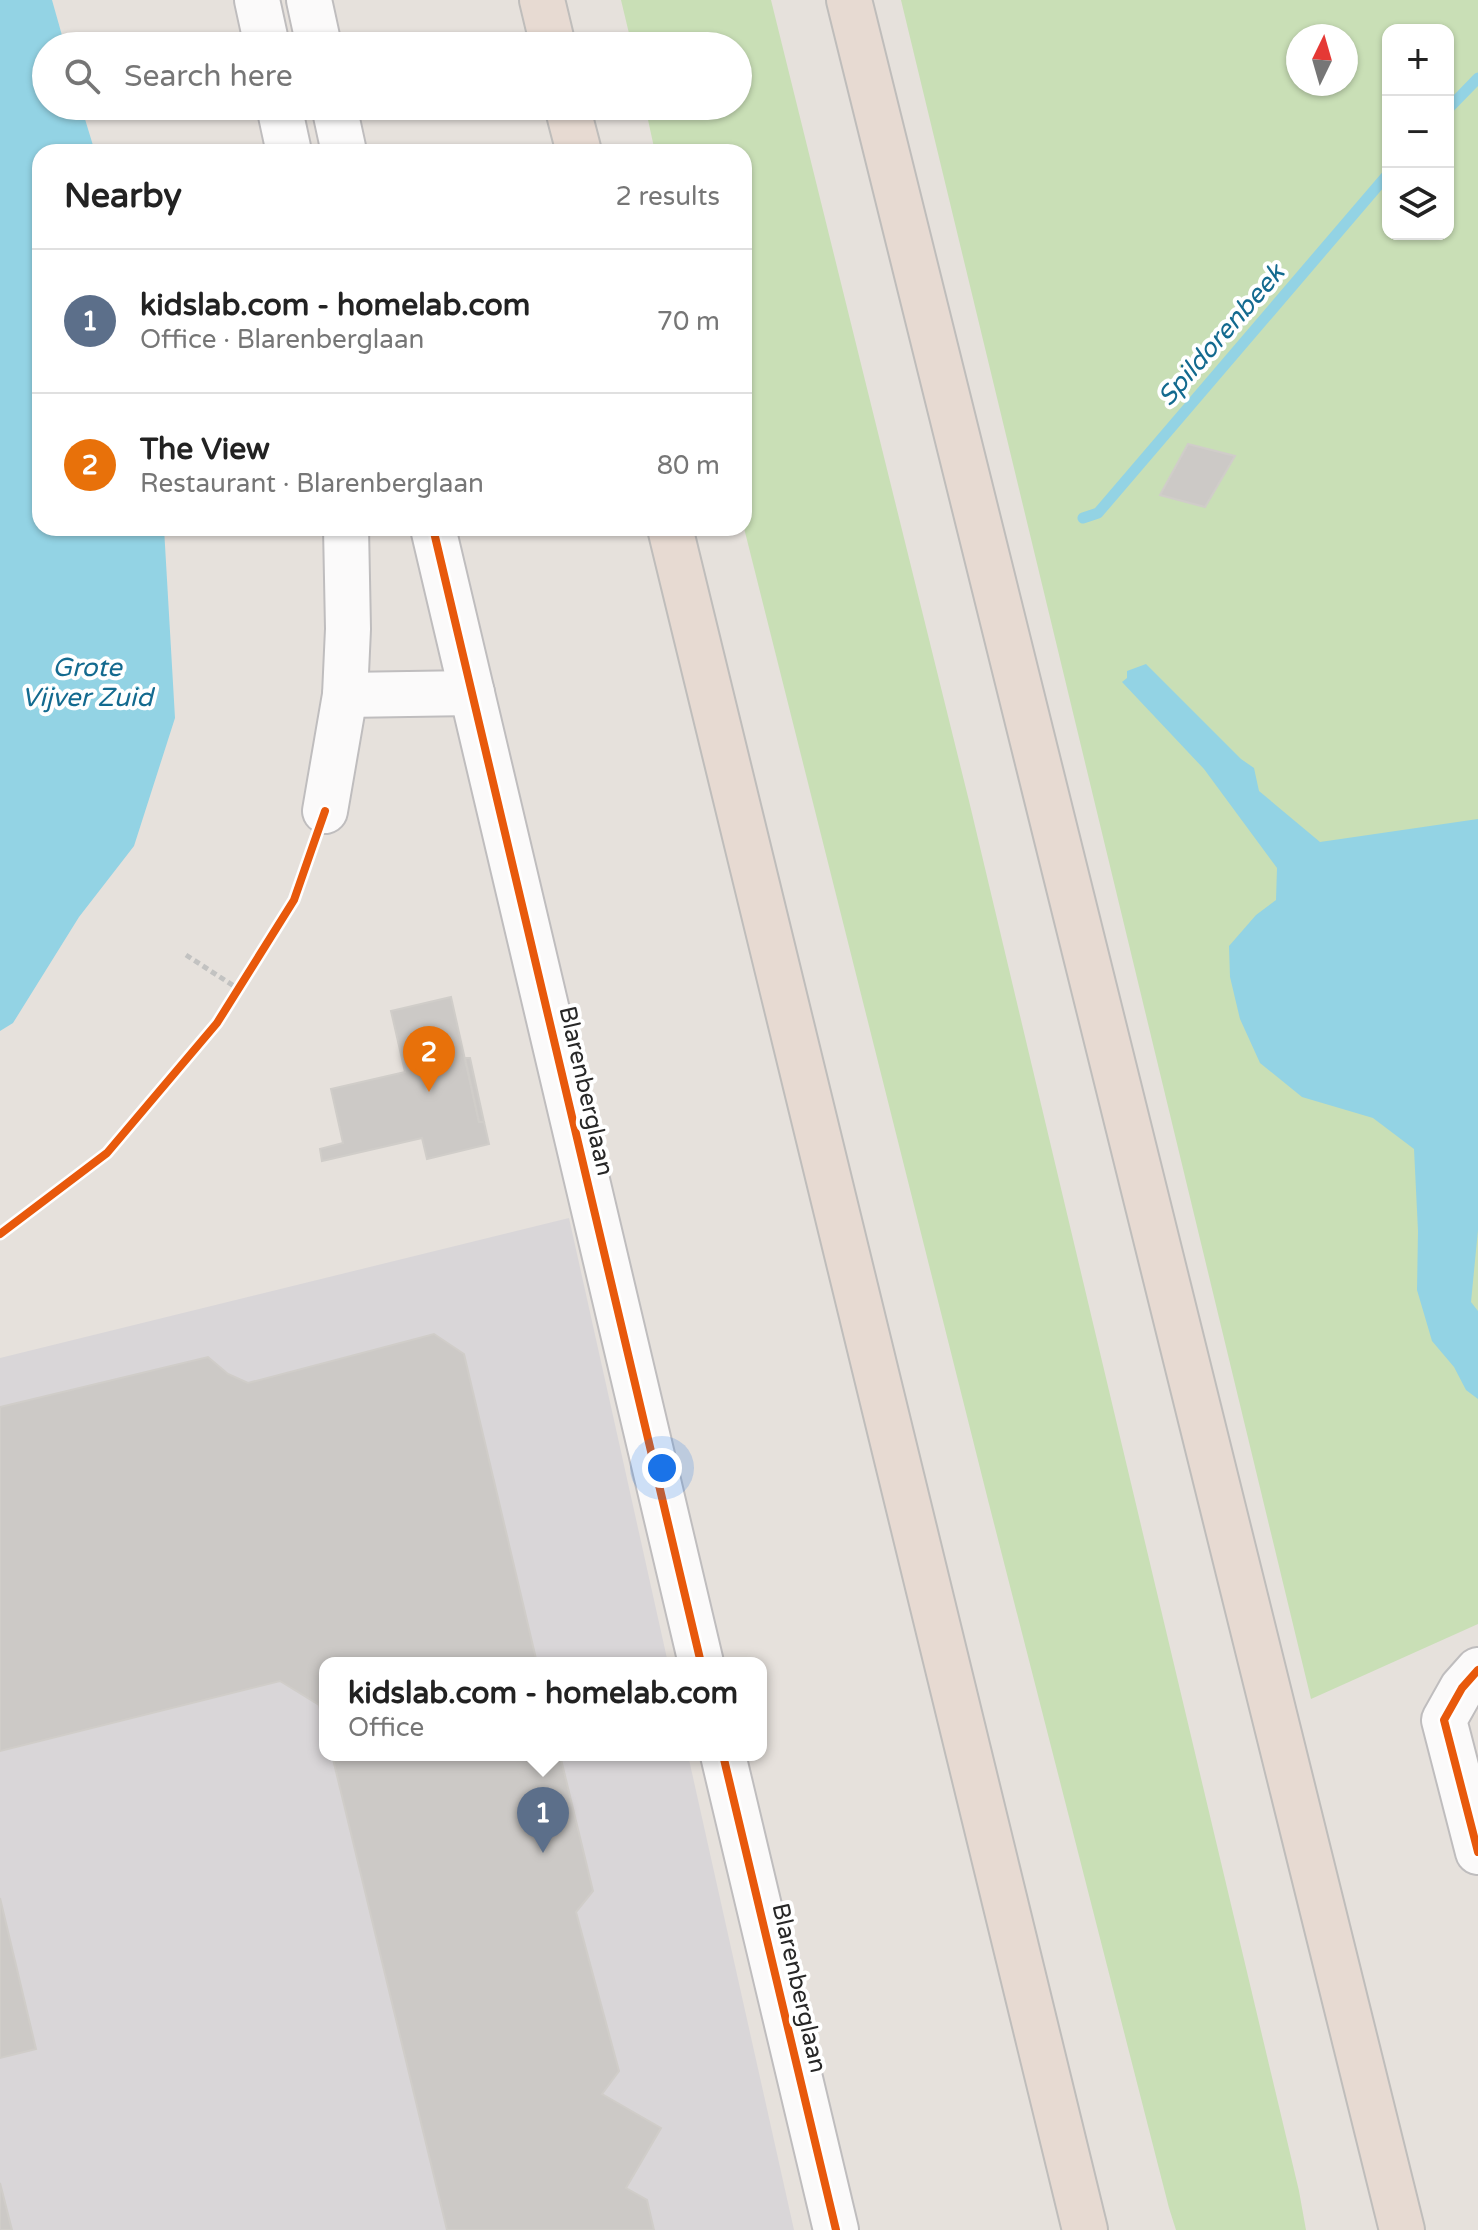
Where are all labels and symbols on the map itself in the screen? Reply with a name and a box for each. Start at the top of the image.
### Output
north arrow [1286,24,1358,96]
water label: Spildorenbeek [1151,256,1292,412]
water label: Grote Vijver Zuid [21,652,155,713]
street label: Blarenberglaan [552,1003,620,1179]
pin: 2 [403,1026,455,1092]
your location [642,1448,682,1488]
pin: 1 [517,1787,569,1853]
street label: Blarenberglaan [765,1900,833,2076]

